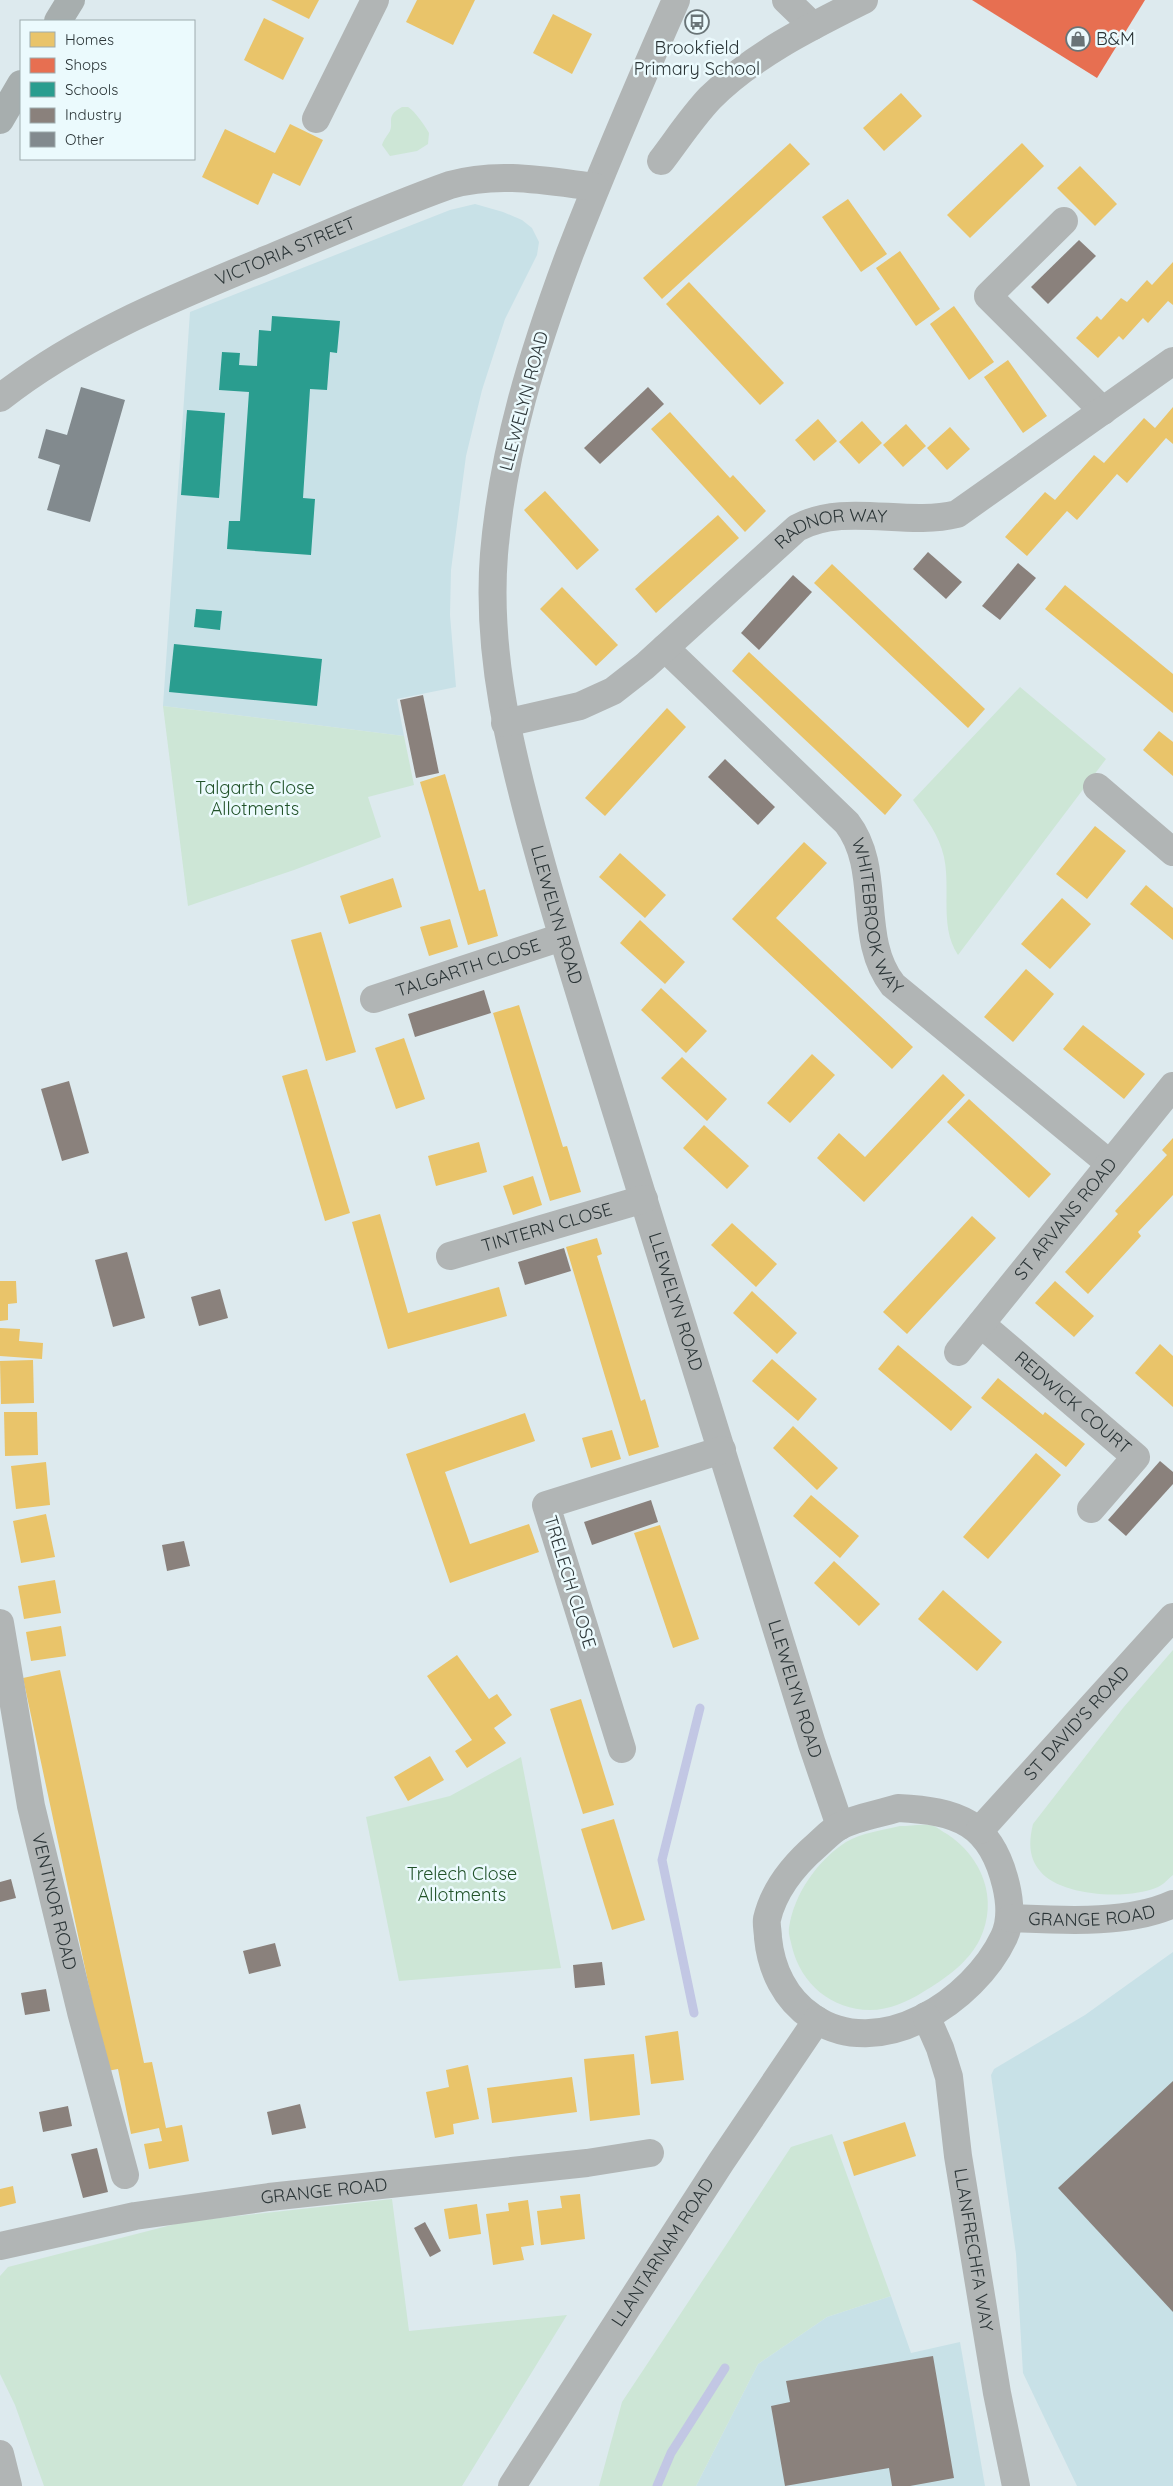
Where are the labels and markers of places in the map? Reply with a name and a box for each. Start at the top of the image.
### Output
bus stop icon: Brookfield Primary School [684,9,710,35]
shop icon: B&M [1065,26,1091,52]
place label: B&M [1096,27,1135,50]
place label: Brookfield Primary School [634,36,760,80]

